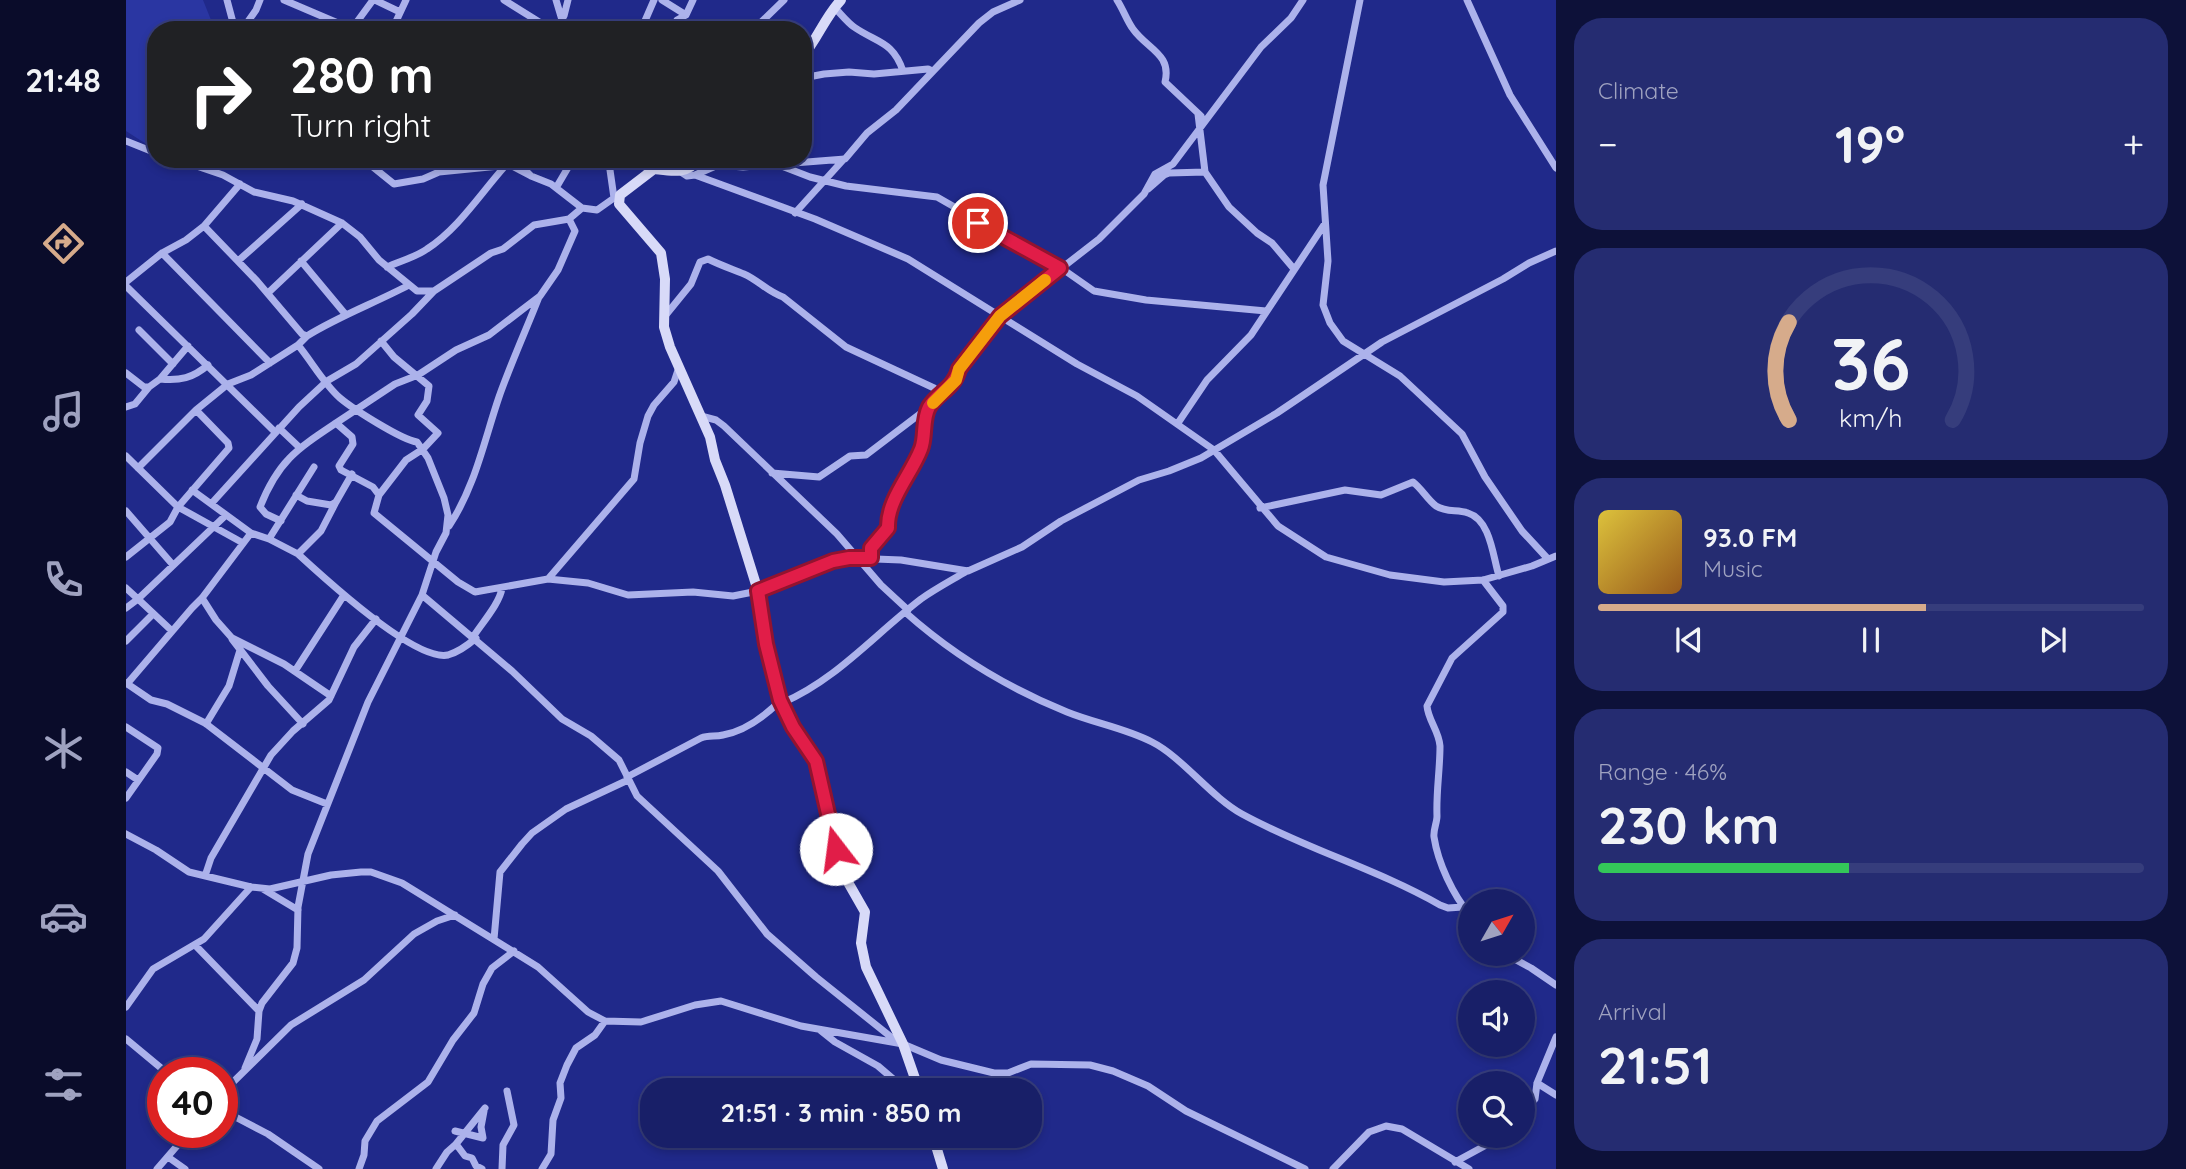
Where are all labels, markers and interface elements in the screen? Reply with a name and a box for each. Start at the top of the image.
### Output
text: 280 m [290,44,434,105]
icon: right [175,49,266,140]
text: 21:48 [25,60,101,100]
text: Climate [1598,76,1679,105]
text: Turn right [290,105,431,145]
text: 19° [1835,111,1905,176]
text: − [1598,120,1618,168]
text: + [2123,120,2144,168]
pin [948,193,1008,253]
icon: arrive [959,204,997,242]
icon: directions [39,219,88,268]
text: 36 [1831,318,1911,409]
icon: music [39,387,88,436]
text: km/h [1839,402,1903,433]
text: 93.0 FM [1703,521,1797,554]
text: Music [1703,554,1763,583]
icon: phone [39,555,88,604]
icon: previous [1670,621,1708,659]
icon: pause [1852,621,1890,659]
icon: next [2034,621,2072,659]
icon: climate [39,724,88,773]
text: Range · 46% [1598,757,1727,786]
text: 230 km [1598,792,1780,857]
position arrow [799,812,873,886]
north arrow [1458,889,1535,966]
map controls [1458,889,1535,1148]
icon: car [39,892,88,941]
button: sound [1458,980,1535,1057]
text: Arrival [1598,997,1667,1026]
text: 21:51 [1598,1032,1712,1097]
speed limit sign: 40 [147,1057,238,1148]
icon: filters [39,1060,88,1109]
button: search [1458,1071,1535,1148]
text: 21:51 · 3 min · 850 m [720,1096,962,1129]

